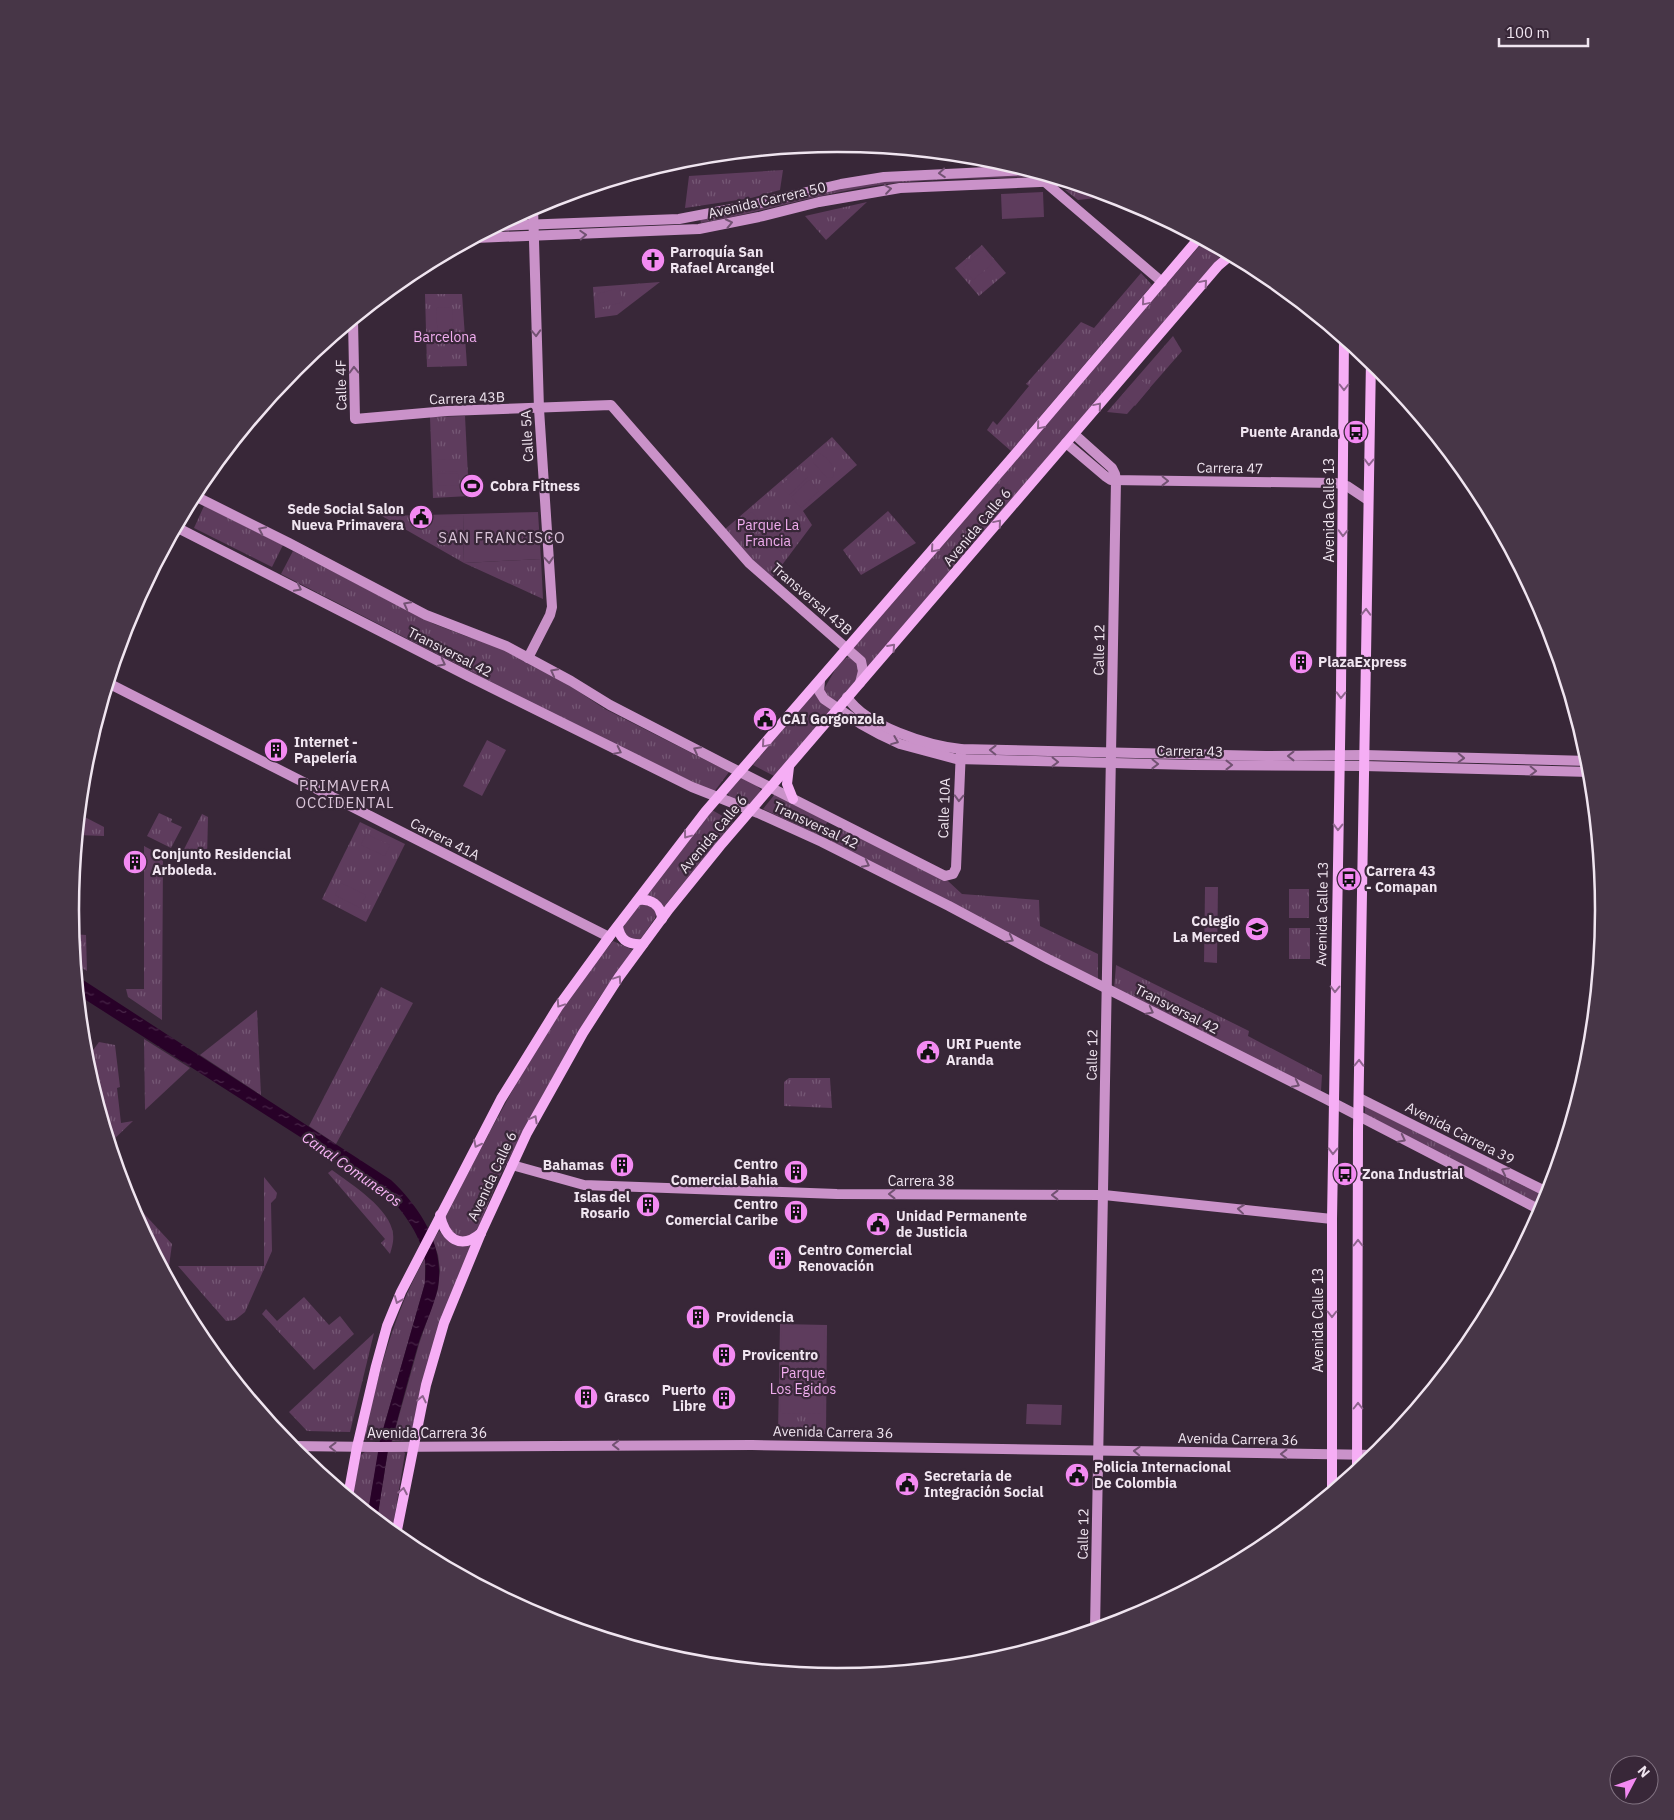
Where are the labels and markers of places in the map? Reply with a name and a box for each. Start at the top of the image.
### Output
place label: Parroquía San Rafael Arcangel [670,243,774,277]
church icon: Parroquía San Rafael Arcangel [640,247,666,273]
bus stop icon: Puente Aranda [1343,419,1369,445]
place label: Puente Aranda [1240,423,1338,441]
sports icon: Cobra Fitness [459,473,485,499]
place label: Cobra Fitness [490,477,580,495]
place label: Sede Social Salon Nueva Primavera [287,500,404,534]
public building icon: Sede Social Salon Nueva Primavera [408,504,434,530]
building icon: PlazaExpress [1288,649,1314,675]
place label: PlazaExpress [1318,653,1407,671]
public building icon: CAI Gorgonzola [752,706,778,732]
place label: CAI Gorgonzola [782,710,884,728]
place label: Internet - Papelería [294,733,358,767]
building icon: Internet - Papelería [263,737,289,763]
place label: Conjunto Residencial Arboleda. [152,845,291,879]
building icon: Conjunto Residencial Arboleda. [122,849,148,875]
place label: Carrera 43 - Comapan [1366,862,1437,896]
bus stop icon: Carrera 43 - Comapan [1336,866,1362,892]
place label: Colegio La Merced [1173,912,1240,946]
school or university icon: Colegio La Merced [1244,916,1270,942]
place label: URI Puente Aranda [946,1035,1022,1069]
public building icon: URI Puente Aranda [915,1039,941,1065]
building icon: Bahamas [609,1152,635,1178]
place label: Centro Comercial Bahia [671,1155,778,1189]
place label: Bahamas [543,1156,604,1174]
building icon: Centro Comercial Bahia [783,1159,809,1185]
bus stop icon: Zona Industrial [1332,1161,1358,1187]
place label: Zona Industrial [1362,1165,1463,1183]
place label: Islas del Rosario [574,1188,630,1222]
building icon: Islas del Rosario [635,1192,661,1218]
place label: Centro Comercial Caribe [665,1195,778,1229]
building icon: Centro Comercial Caribe [783,1199,809,1225]
place label: Unidad Permanente de Justicia [896,1207,1027,1241]
public building icon: Unidad Permanente de Justicia [865,1211,891,1237]
place label: Centro Comercial Renovación [798,1241,912,1275]
building icon: Centro Comercial Renovación [767,1245,793,1271]
building icon: Providencia [685,1304,711,1330]
place label: Providencia [716,1308,794,1326]
building icon: Provicentro [711,1342,737,1368]
place label: Provicentro [742,1346,818,1364]
place label: Puerto Libre [662,1381,706,1415]
building icon: Grasco [573,1384,599,1410]
building icon: Puerto Libre [711,1385,737,1411]
place label: Grasco [604,1388,650,1406]
place label: Policia Internacional De Colombia [1094,1458,1231,1492]
public building icon: Policia Internacional De Colombia [1064,1462,1090,1488]
place label: Secretaria de Integración Social [924,1467,1044,1501]
public building icon: Secretaria de Integración Social [894,1471,920,1497]

